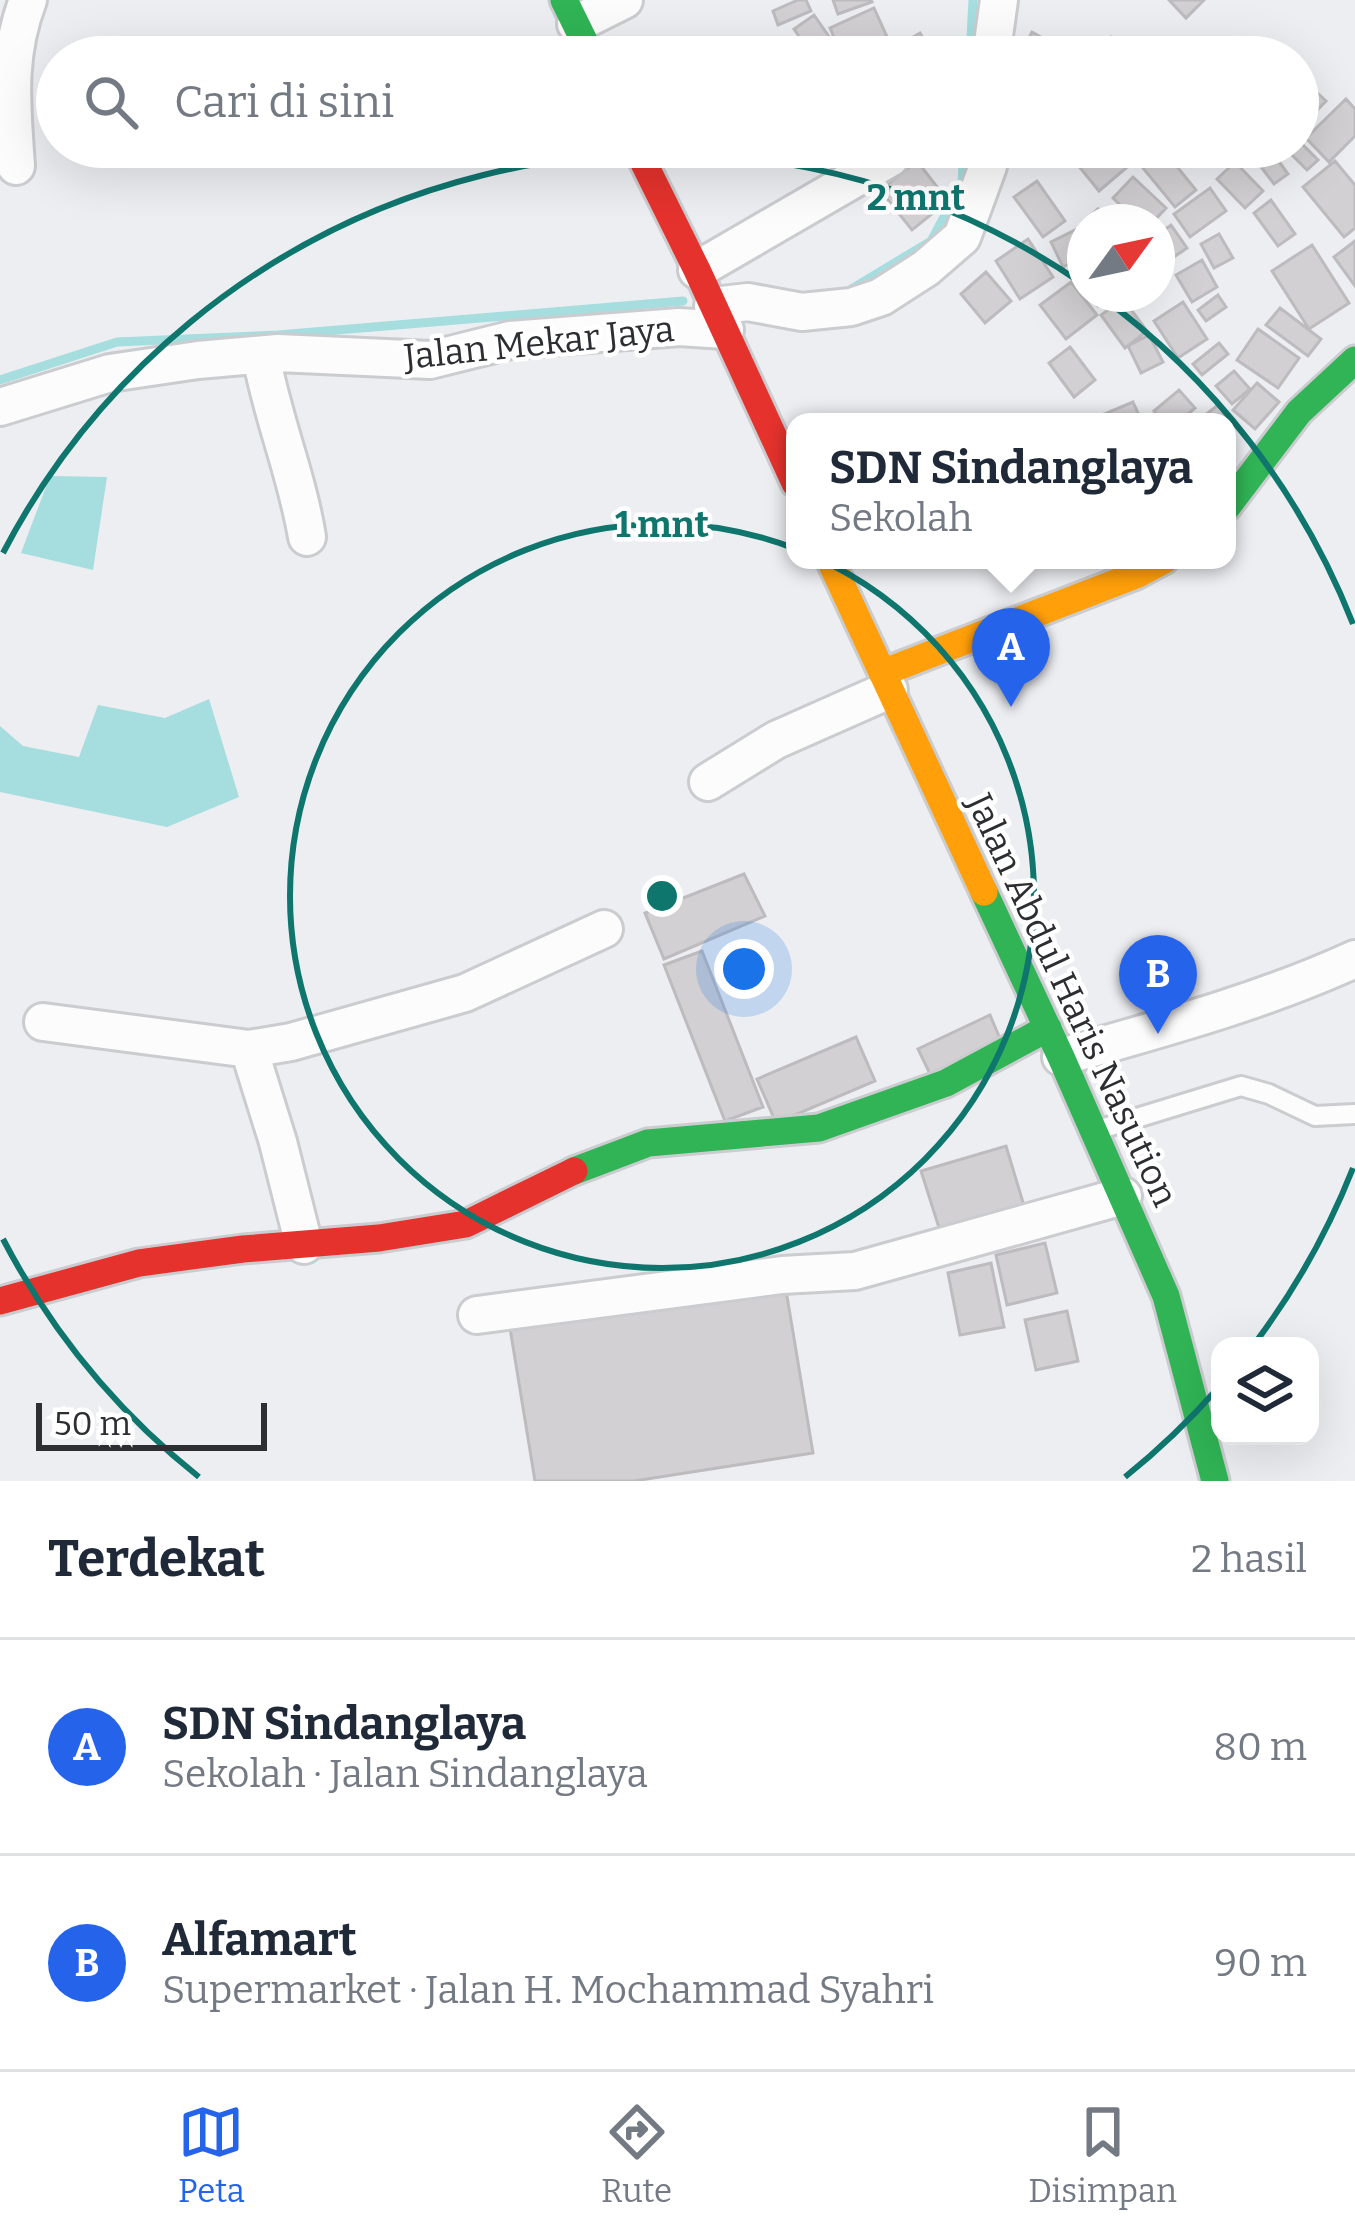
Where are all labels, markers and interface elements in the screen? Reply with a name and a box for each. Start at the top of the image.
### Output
search box [36,36,1319,168]
icon: search [78,69,144,135]
text: Cari di sini [174,75,394,129]
text: 2 mnt [867,176,965,220]
north arrow [1067,204,1175,312]
street label: Jalan Mekar Jaya [401,307,677,379]
popup [786,413,1236,569]
text: SDN Sindanglaya [829,441,1193,495]
text: Sekolah [829,495,973,541]
text: 1 mnt [615,503,709,547]
pin: A [972,608,1050,707]
street label: Jalan Abdul Haris Nasution [957,786,1187,1214]
centre of rings [641,875,683,917]
pin: B [1119,935,1197,1034]
your location [714,939,774,999]
map controls [1211,1337,1319,1445]
button: layers [1211,1337,1319,1445]
scale bar [36,1397,267,1450]
text: 50 m [54,1404,131,1444]
text: Terdekat [48,1528,265,1590]
text: 2 hasil [1191,1536,1307,1582]
text: SDN Sindanglaya [162,1697,526,1751]
text: A [73,1724,101,1770]
text: 80 m [1214,1724,1307,1770]
text: Sekolah · Jalan Sindanglaya [162,1751,648,1797]
text: Alfamart [162,1913,357,1967]
text: B [74,1940,100,1986]
text: 90 m [1214,1940,1307,1986]
text: Supermarket · Jalan H. Mochammad Syahri [162,1967,934,2013]
tab: Peta [178,2099,245,2211]
tab: Rute [601,2099,672,2211]
tab: Disimpan [1028,2099,1177,2211]

